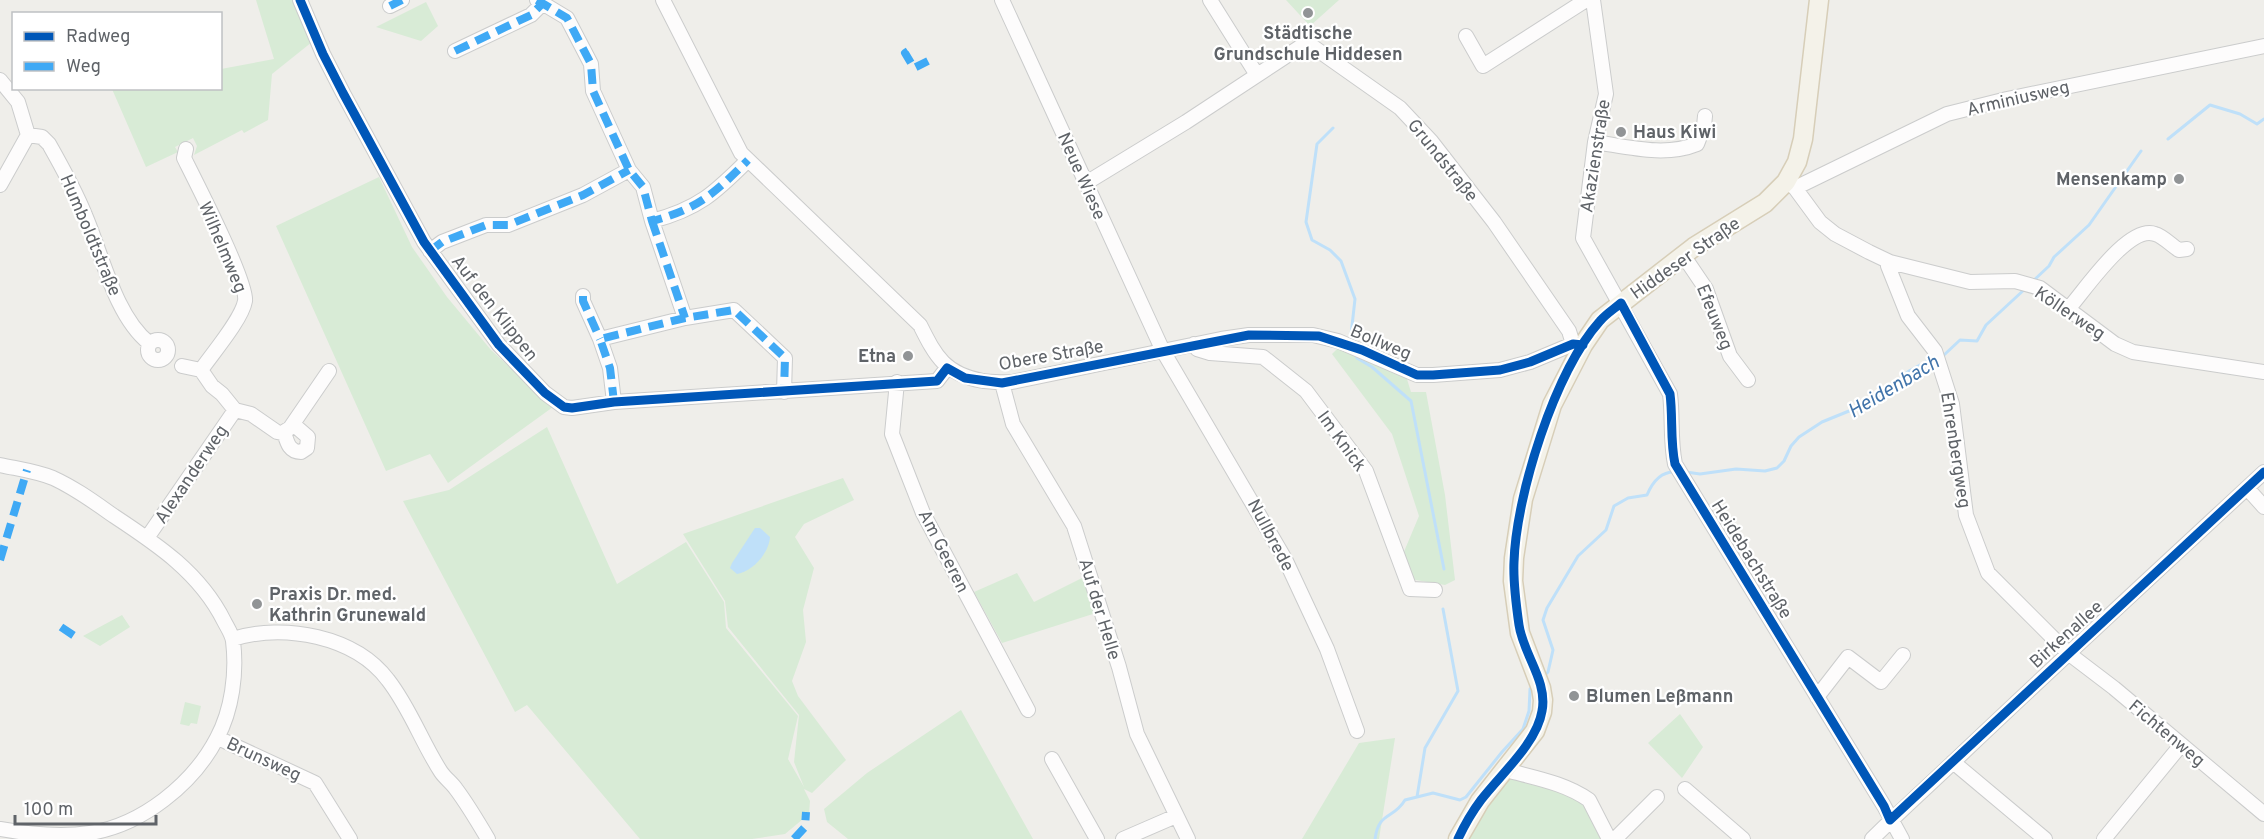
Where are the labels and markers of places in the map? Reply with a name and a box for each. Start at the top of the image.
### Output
marker: Städtische Grundschule Hiddesen [1301,6,1315,20]
place label: Städtische Grundschule Hiddesen [1213,23,1403,67]
place label: Haus Kiwi [1633,122,1716,145]
marker: Haus Kiwi [1614,125,1628,139]
place label: Mensenkamp [2056,169,2167,192]
marker: Mensenkamp [2172,172,2186,186]
place label: Etna [858,346,896,369]
marker: Etna [901,349,915,363]
place label: Praxis Dr. med. Kathrin Grunewald [269,584,426,628]
marker: Praxis Dr. med. Kathrin Grunewald [250,597,264,611]
place label: Blumen Leßmann [1586,686,1733,709]
marker: Blumen Leßmann [1567,689,1581,703]

